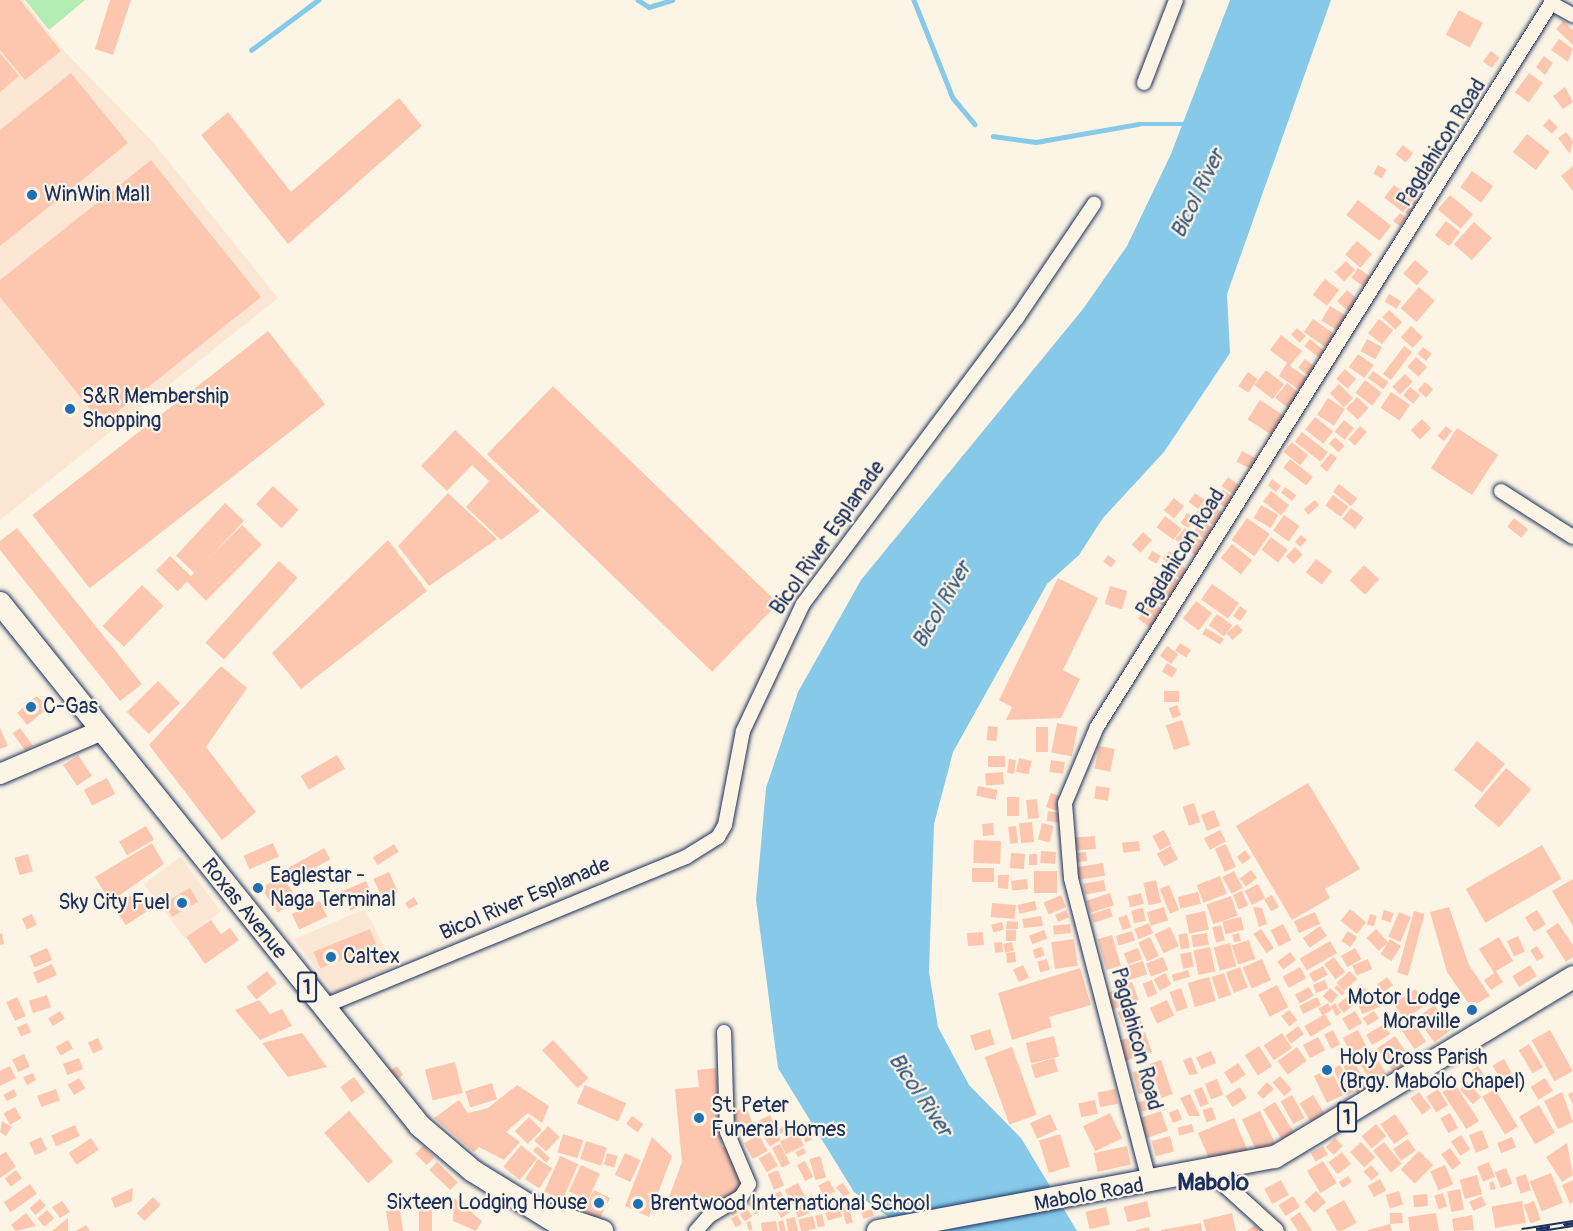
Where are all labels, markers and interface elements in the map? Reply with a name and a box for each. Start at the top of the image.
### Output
street label: Pagdahicon Road [1392,74,1492,212]
water label: Bicol River [1165,145,1231,243]
place label: WinWin Mall [44,182,150,208]
marker: WinWin Mall [25,188,39,202]
place label: S&R Membership Shopping [82,384,229,434]
marker: S&R Membership Shopping [63,402,77,416]
street label: Bicol River Esplanade [765,456,891,620]
street label: Pagdahicon Road [1131,484,1231,622]
water label: Bicol River [907,557,977,653]
place label: C-Gas [43,694,98,720]
marker: C-Gas [24,700,38,714]
street label: Bicol River Esplanade [436,852,614,946]
street label: Roxas Avenue [196,854,292,964]
place label: Eaglestar - Naga Terminal [270,863,396,913]
marker: Eaglestar - Naga Terminal [251,881,265,895]
place label: Sky City Fuel [58,890,170,916]
marker: Sky City Fuel [175,896,189,910]
place label: Caltex [343,944,400,970]
marker: Caltex [324,950,338,964]
street label: Pagdahicon Road [1105,965,1167,1113]
road number: 1 [296,970,318,1004]
place label: Motor Lodge Moraville [1348,985,1460,1035]
marker: Motor Lodge Moraville [1465,1003,1479,1017]
place label: Holy Cross Parish (Brgy. Mabolo Chapel) [1339,1045,1526,1095]
water label: Bicol River [882,1048,958,1142]
marker: Holy Cross Parish (Brgy. Mabolo Chapel) [1320,1063,1334,1077]
place label: St. Peter Funeral Homes [711,1093,846,1143]
road number: 1 [1336,1100,1358,1134]
marker: St. Peter Funeral Homes [692,1111,706,1125]
district label: Mabolo [1177,1169,1249,1197]
street label: Mabolo Road [1032,1173,1146,1217]
place label: Sixteen Lodging House [386,1190,587,1216]
place label: Brentwood International School [650,1191,930,1217]
marker: Sixteen Lodging House [592,1196,606,1210]
marker: Brentwood International School [631,1197,645,1211]

